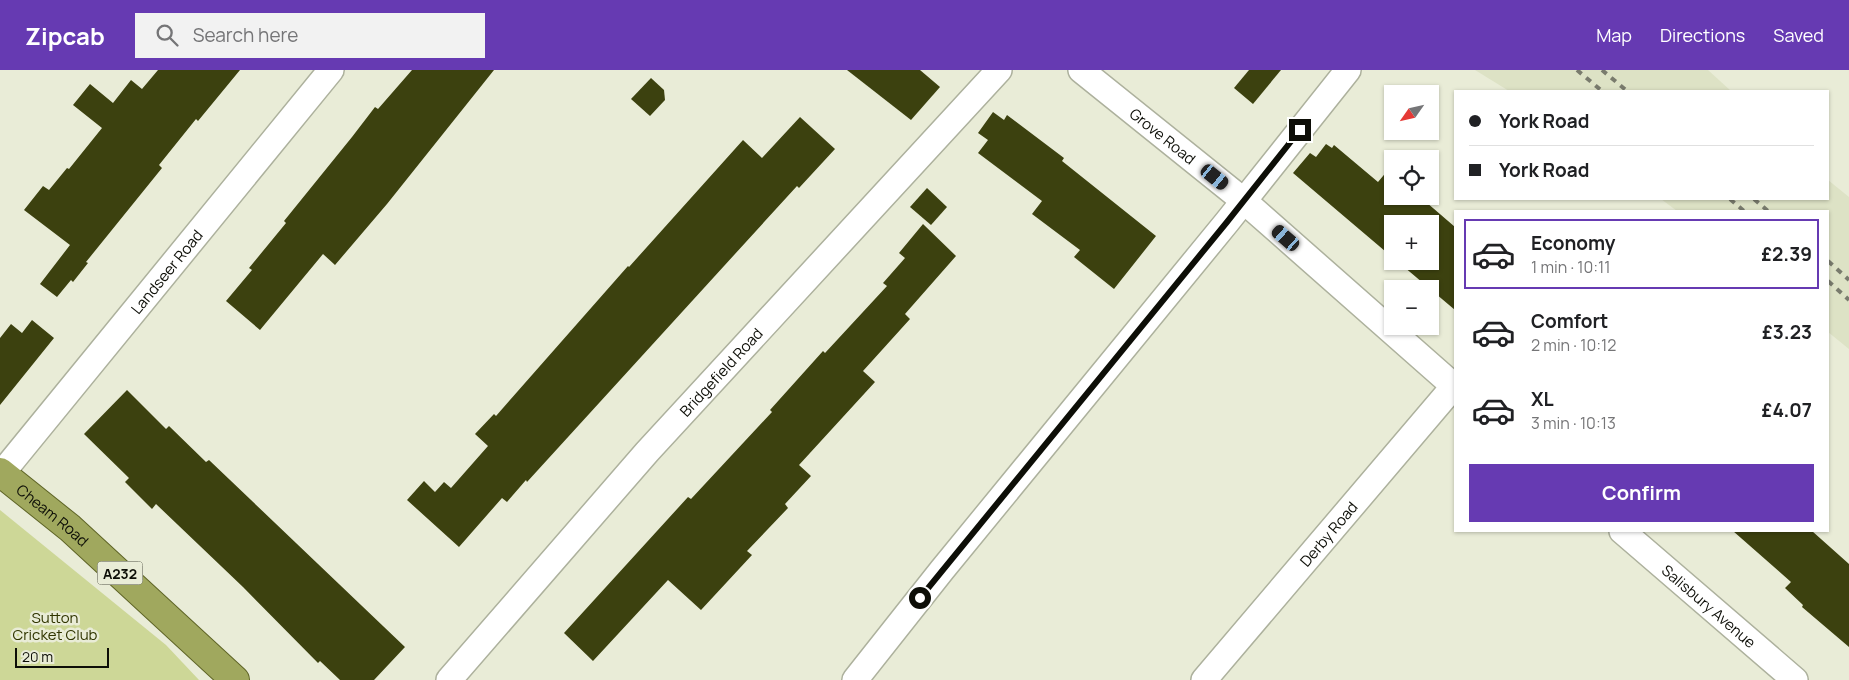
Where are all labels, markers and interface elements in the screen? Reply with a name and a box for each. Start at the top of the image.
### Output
search box [135,13,485,58]
text: Zipcab [25,19,105,52]
icon: search [153,21,181,49]
text: Search here [193,22,298,48]
text: Map [1596,23,1632,47]
text: Directions [1660,23,1745,47]
text: Saved [1773,23,1824,47]
north arrow [1384,85,1439,140]
map controls [1384,85,1439,335]
street label: Grove Road [1125,103,1200,169]
text: York Road [1499,108,1589,134]
route end [1289,119,1311,141]
button: locate [1384,150,1439,205]
text: York Road [1499,157,1589,183]
car [1198,162,1231,192]
button: + [1384,215,1439,270]
car [1269,222,1302,254]
street label: Landseer Road [126,225,207,318]
text: Economy [1531,230,1615,256]
icon: car [1471,232,1516,277]
text: £2.39 [1761,241,1812,267]
text: 1 min · 10:11 [1531,256,1611,278]
button: − [1384,280,1439,335]
text: Comfort [1531,308,1608,334]
icon: car [1471,310,1516,355]
text: £3.23 [1762,319,1812,345]
street label: Bridgefield Road [675,323,767,421]
text: 2 min · 10:12 [1531,334,1616,356]
text: XL [1531,386,1554,412]
icon: car [1471,388,1516,433]
text: £4.07 [1762,397,1812,423]
text: 3 min · 10:13 [1531,412,1616,434]
button: Confirm [1469,464,1814,522]
street label: Cheam Road [12,479,94,551]
street label: Derby Road [1295,497,1362,571]
street label: Salisbury Avenue [1658,560,1761,653]
road number: A232 [98,562,142,584]
route start [909,587,931,609]
park label: Sutton Cricket Club [12,607,98,645]
scale bar [15,645,109,668]
text: 20 m [22,647,53,666]

